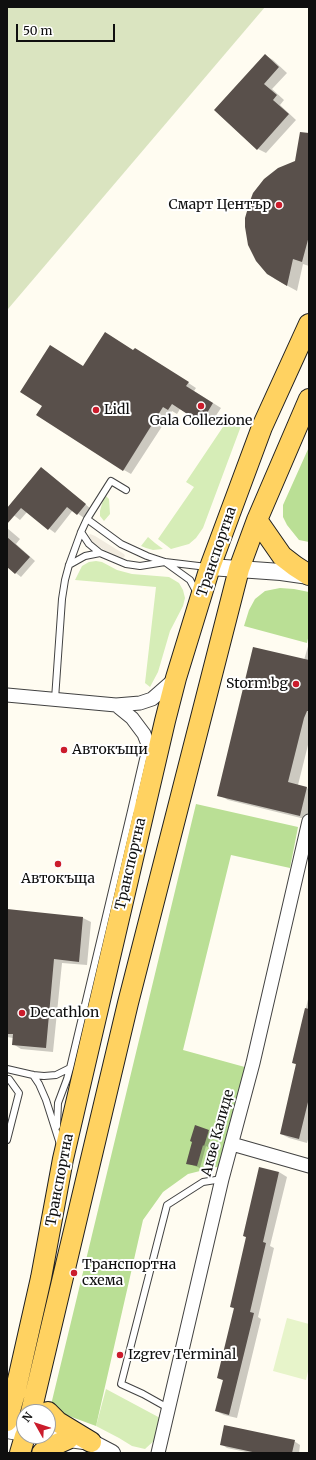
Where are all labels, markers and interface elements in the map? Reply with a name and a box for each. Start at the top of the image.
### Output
scale bar [18,16,117,42]
text: 50 m [23,23,52,38]
place label: Смарт Център [168,197,271,213]
marker: Смарт Център [274,200,284,210]
marker: Gala Collezione [196,401,206,411]
place label: Lidl [104,402,130,418]
marker: Lidl [91,405,101,415]
place label: Gala Collezione [150,413,252,429]
street label: Транспортна [194,505,240,599]
place label: Storm.bg [226,676,288,692]
marker: Storm.bg [291,679,301,689]
place label: Автокъщи [72,742,148,758]
marker: Автокъщи [59,745,69,755]
street label: Транспортна [112,816,150,912]
marker: Автокъща [53,859,63,869]
place label: Автокъща [21,871,95,887]
place label: Decathlon [30,1005,99,1021]
marker: Decathlon [17,1008,27,1018]
street label: Акве Калиде [198,1088,238,1178]
street label: Транспортна [43,1132,77,1228]
place label: Транспортна схема [82,1257,176,1290]
marker: Транспортна схема [69,1268,79,1278]
place label: Izgrev Terminal [128,1347,236,1363]
marker: Izgrev Terminal [115,1350,125,1360]
north arrow [16,1404,56,1444]
text: N [19,1409,36,1425]

